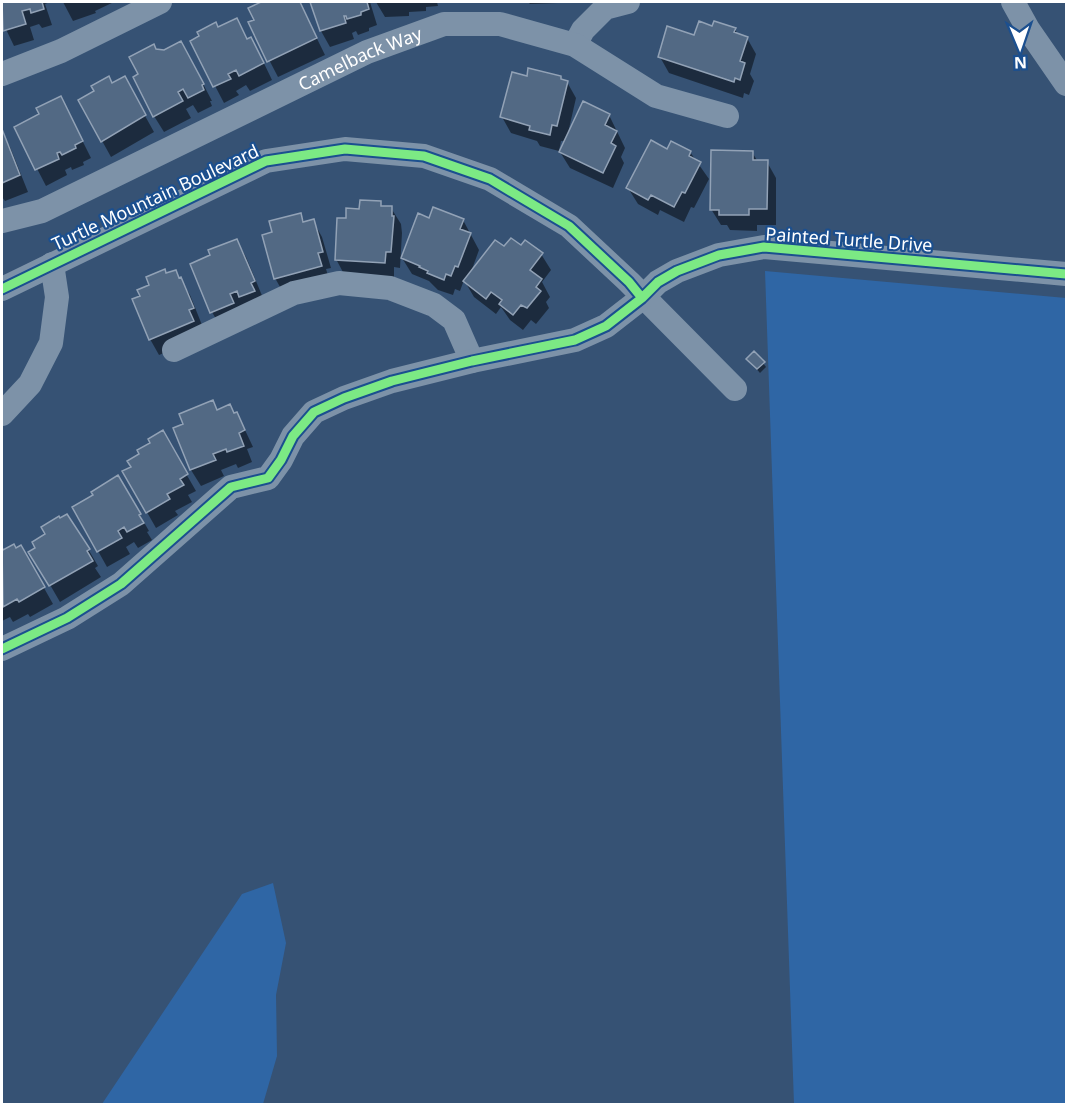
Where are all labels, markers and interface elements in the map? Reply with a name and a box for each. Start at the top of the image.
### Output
north arrow [990,18,1050,78]
street label: Camelback Way [294,21,426,96]
text: N [1014,52,1027,74]
street label: Turtle Mountain Boulevard [48,138,262,256]
street label: Painted Turtle Drive [765,221,933,257]

